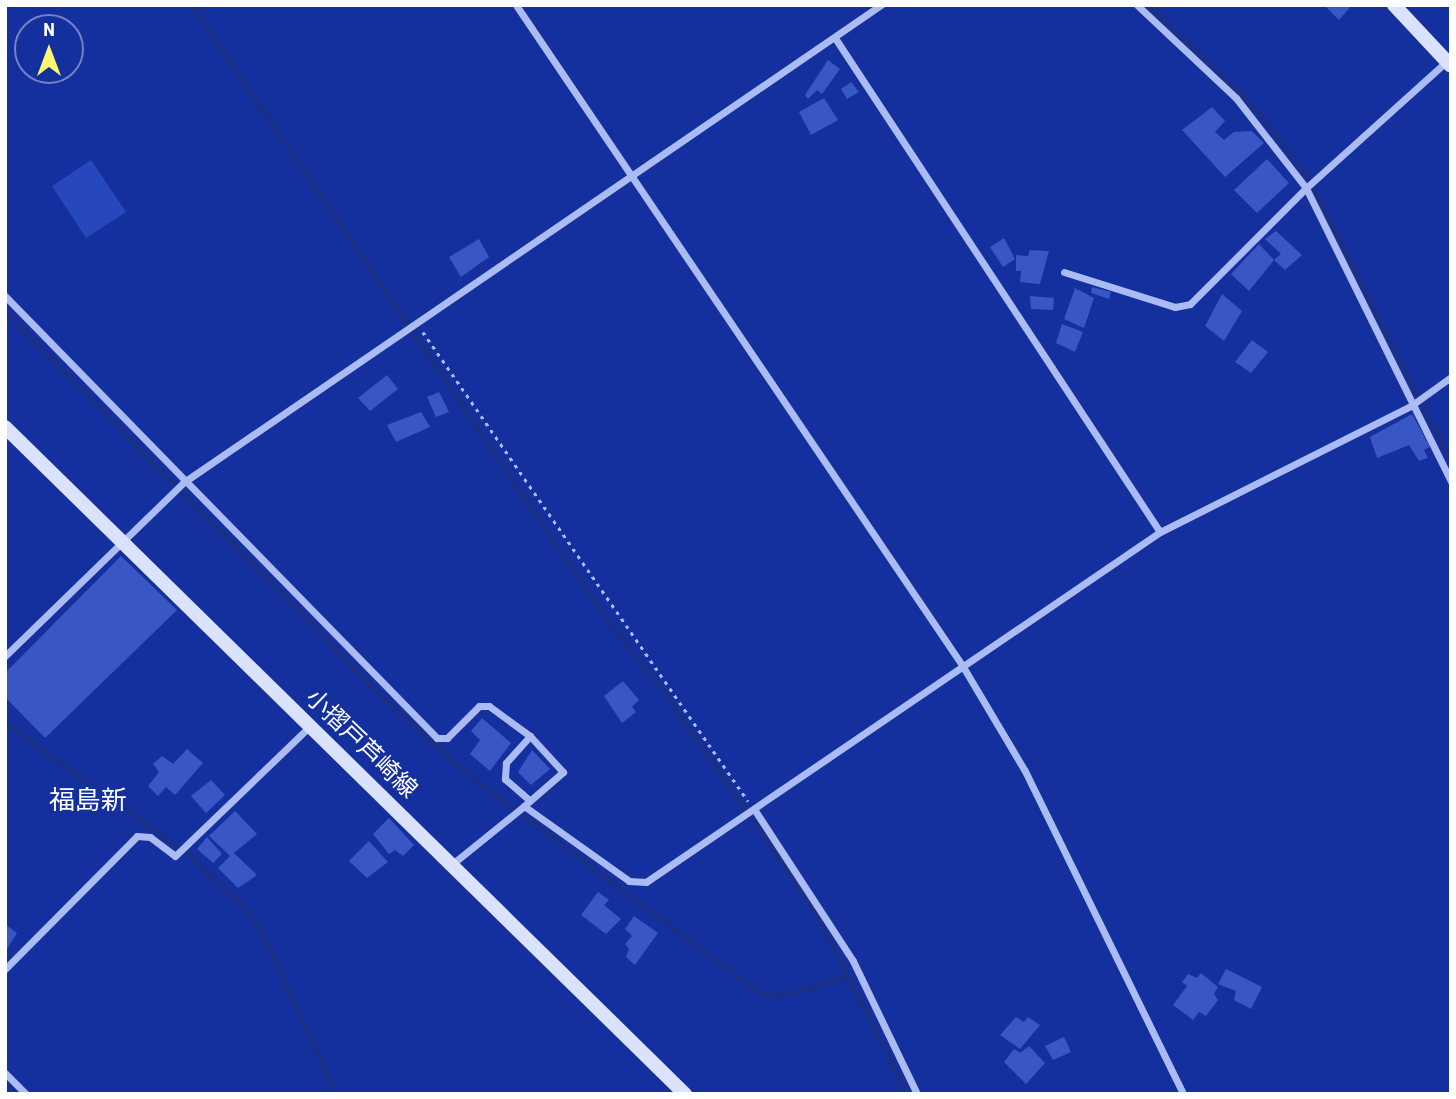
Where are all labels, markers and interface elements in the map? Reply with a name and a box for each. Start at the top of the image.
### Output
north arrow [14,14,84,84]
text: N [43,18,55,41]
street label: 小摺戸芦崎線 [299,684,423,804]
district label: 福島新 [49,785,127,817]

